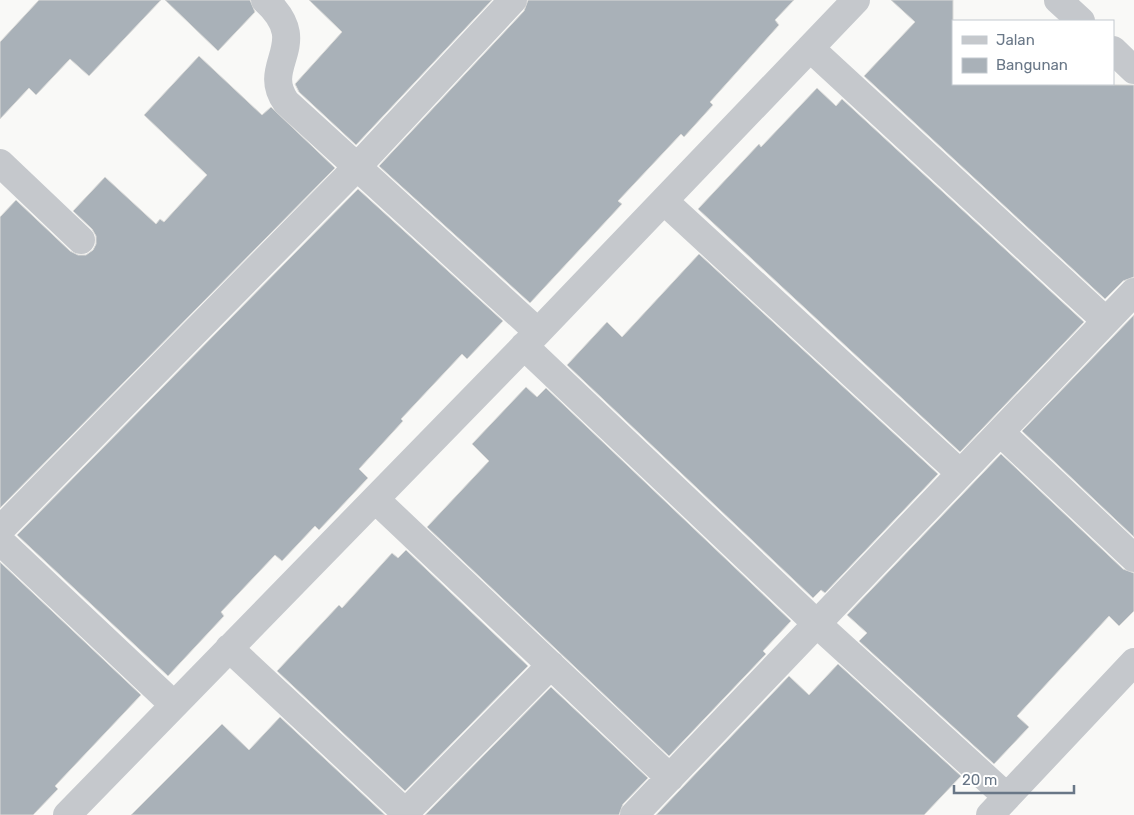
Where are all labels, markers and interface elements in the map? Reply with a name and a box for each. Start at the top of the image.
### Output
legend [952,20,1114,85]
text: Jalan [996,31,1035,49]
text: Bangunan [996,56,1068,74]
scale bar [954,762,1074,794]
text: 20 m [962,771,997,789]

